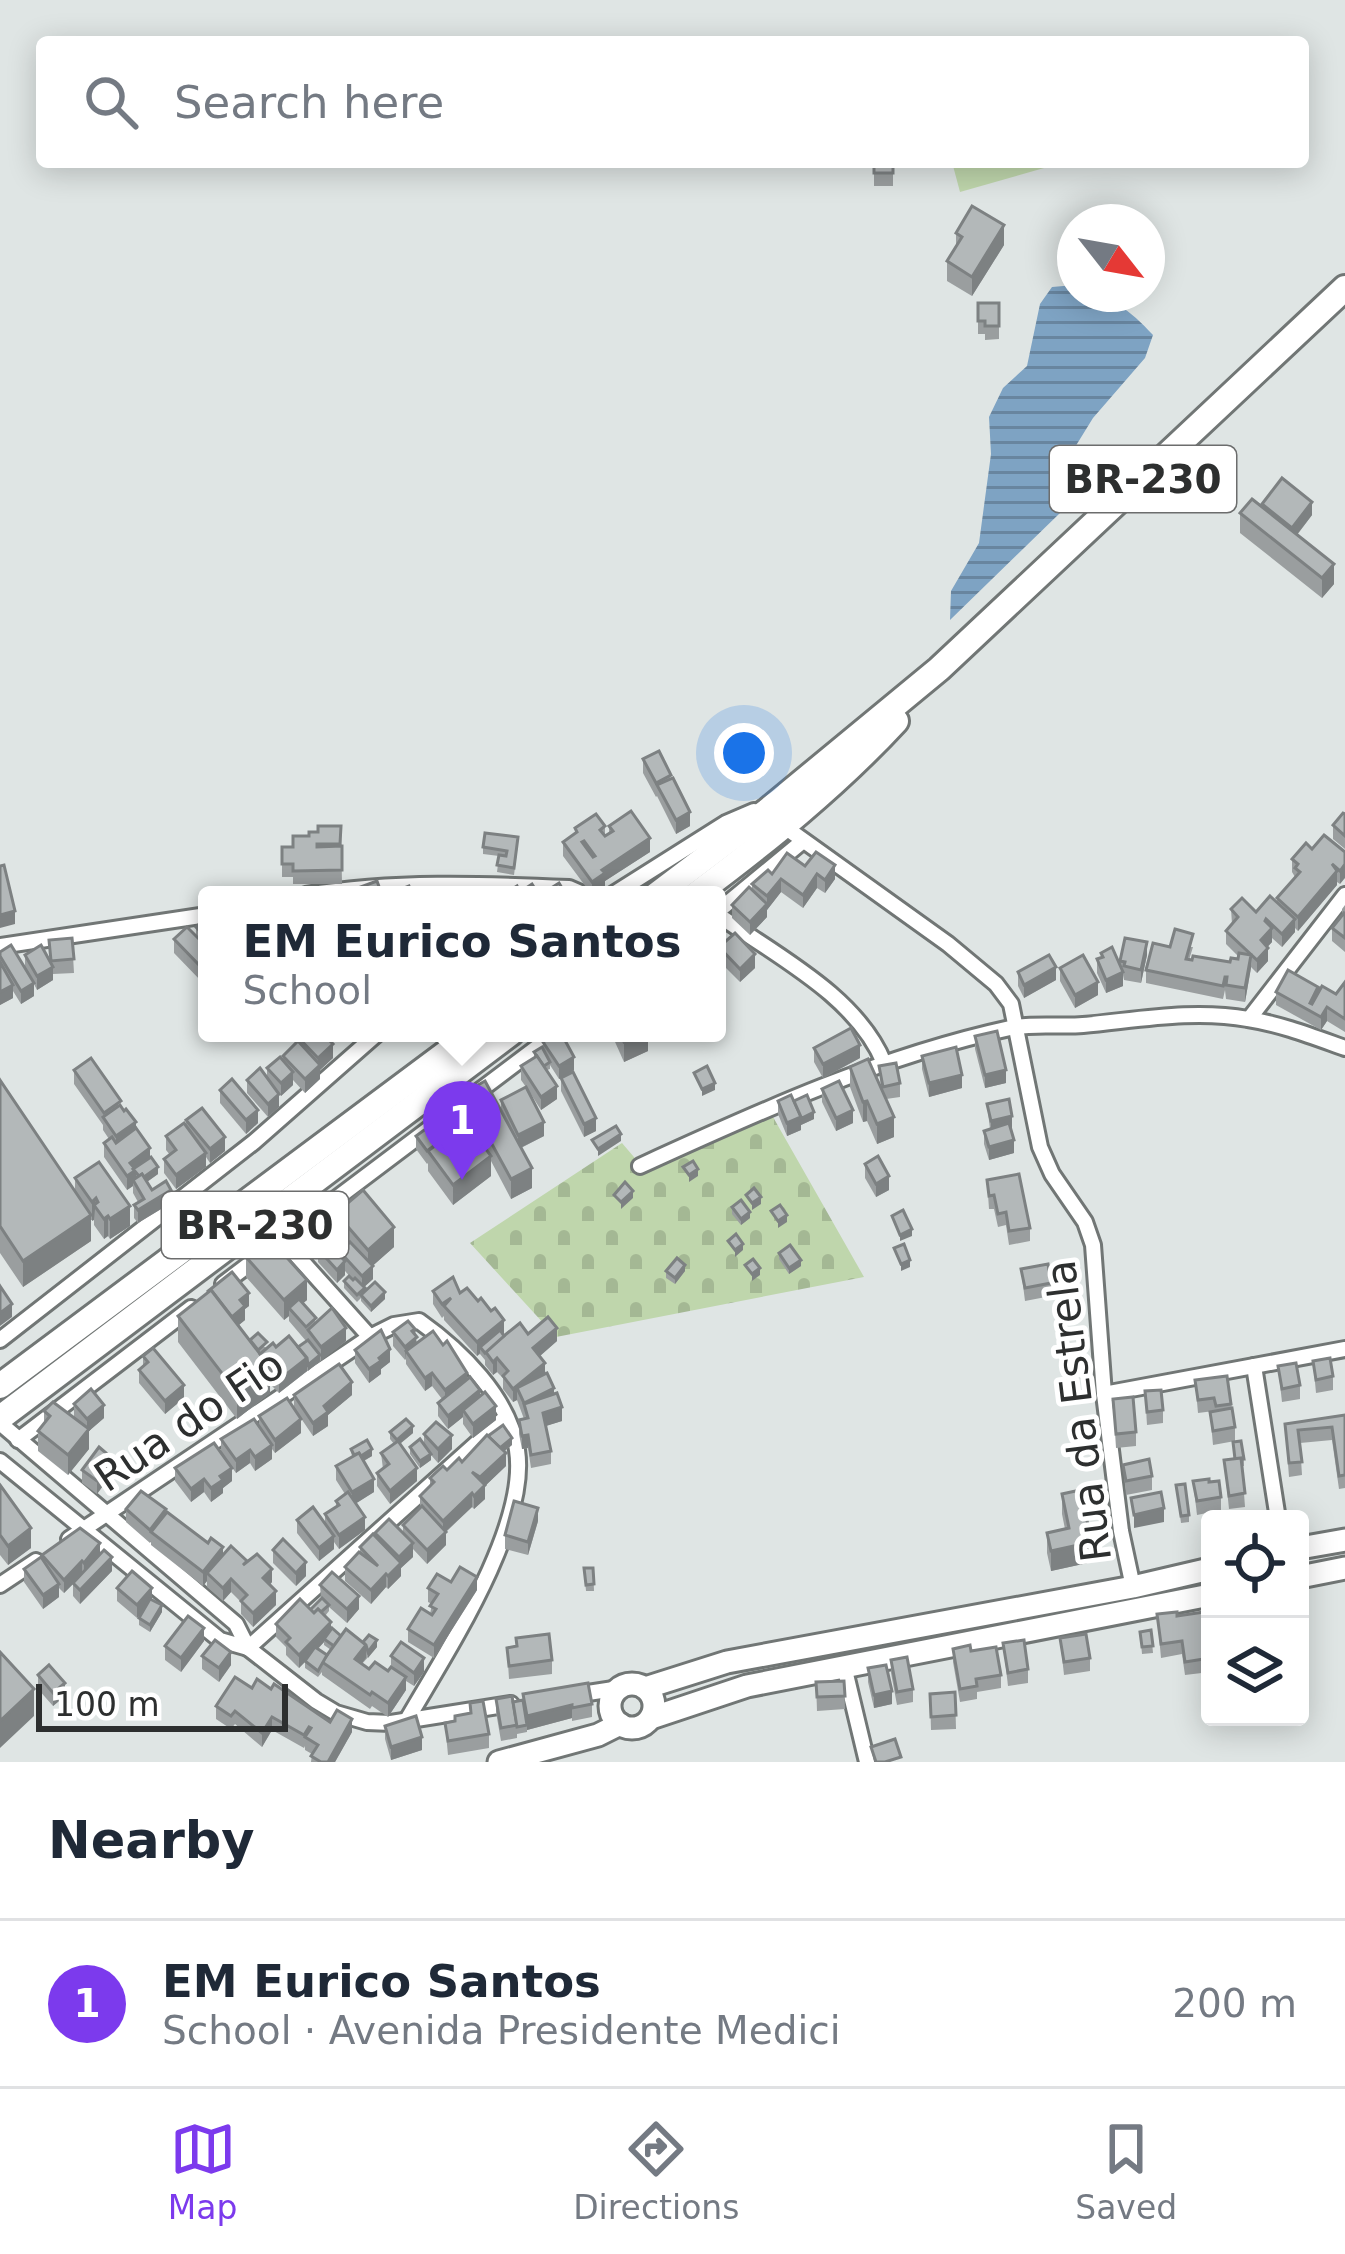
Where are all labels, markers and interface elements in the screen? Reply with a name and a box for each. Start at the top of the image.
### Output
search box [36,36,1309,168]
icon: search [78,69,144,135]
text: Search here [174,76,444,129]
north arrow [1057,204,1165,312]
road number: BR-230 [1050,446,1236,512]
your location [714,723,774,783]
popup [198,886,726,1042]
text: EM Eurico Santos [243,915,681,968]
text: School [243,968,372,1013]
pin: 1 [423,1081,501,1180]
road number: BR-230 [162,1192,348,1258]
street label: Rua da Estrela [1036,1257,1121,1564]
street label: Rua do Fio [86,1339,293,1501]
map controls [1201,1510,1309,1726]
button: locate [1201,1510,1309,1618]
button: layers [1201,1618,1309,1726]
scale bar [36,1678,288,1731]
text: 100 m [54,1685,160,1724]
text: Nearby [48,1811,255,1870]
text: EM Eurico Santos [162,1955,601,2008]
text: 1 [73,1981,101,2026]
text: 200 m [1172,1981,1297,2026]
text: School · Avenida Presidente Medici [162,2008,841,2053]
tab: Map [168,2116,238,2227]
tab: Directions [573,2116,739,2227]
tab: Saved [1075,2116,1177,2227]

